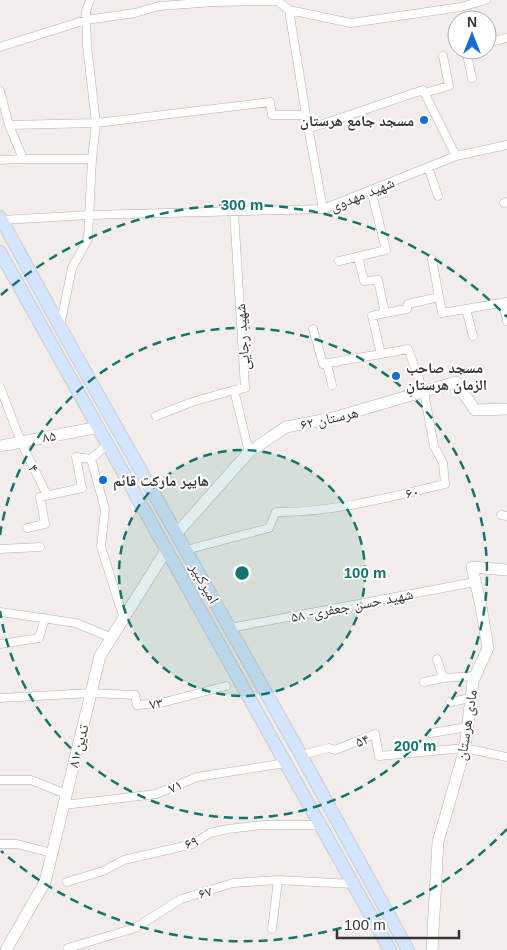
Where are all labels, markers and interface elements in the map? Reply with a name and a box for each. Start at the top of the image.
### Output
north arrow [447,10,497,60]
text: N [467,14,477,30]
place label: مسجد جامع هرستان [300,112,414,131]
marker: مسجد جامع هرستان [418,114,430,126]
street label: شهید مهدوی [327,173,398,217]
text: 300 m [221,196,263,213]
street label: شهید رجایی [231,303,255,371]
place label: مسجد صاحب الزمان هرستان [406,359,487,394]
marker: مسجد صاحب الزمان هرستان [390,370,402,382]
street label: هرستان ۶۲ [298,403,360,435]
street label: ۸۵ [41,426,57,446]
street label: ۴ [25,461,43,475]
place label: هایپر مارکت قائم [113,472,209,491]
marker: هایپر مارکت قائم [97,474,109,486]
street label: ۶۰ [403,482,421,502]
street label: امیرکبیر [186,559,223,607]
centre of rings [233,564,251,582]
text: 100 m [344,564,386,581]
street label: شهید حسن جعفری- ۵۸ [289,585,415,627]
street label: مادی هرستان [452,688,482,762]
street label: ۷۳ [148,694,164,712]
street label: تدین ۸۱ [64,722,94,770]
street label: ۵۴ [353,730,372,750]
text: 200 m [394,737,436,754]
street label: ۷۱ [165,776,185,796]
street label: ۶۹ [182,832,201,852]
street label: ۶۷ [196,882,214,902]
scale bar [337,908,460,940]
text: 100 m [344,916,386,933]

